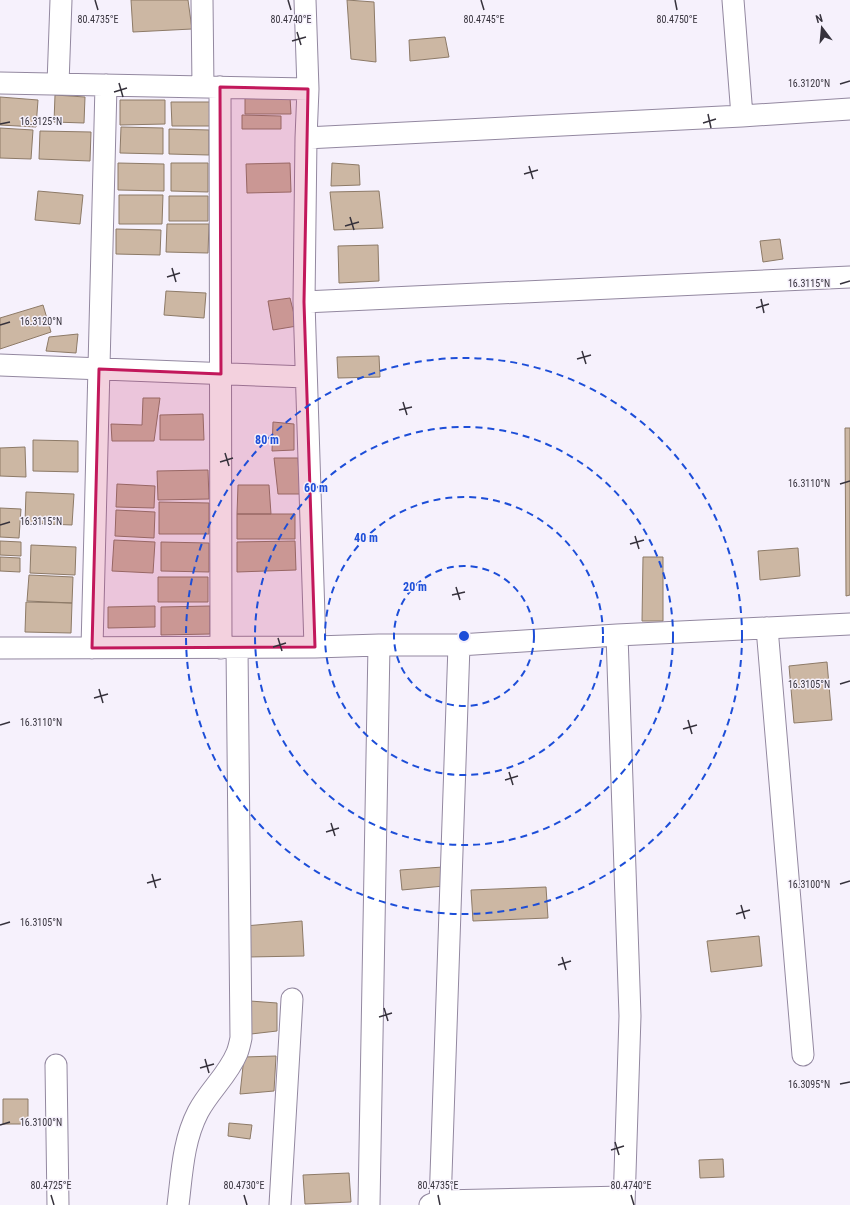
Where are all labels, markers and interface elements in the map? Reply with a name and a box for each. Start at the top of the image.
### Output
north arrow [802,8,842,48]
text: N [814,12,825,26]
text: 80.4735°E [78,14,119,25]
text: 80.4740°E [271,14,312,25]
text: 80.4745°E [464,14,505,25]
text: 80.4750°E [657,14,698,25]
text: 16.3120°N [788,78,830,89]
text: 16.3125°N [20,116,62,127]
text: 16.3115°N [788,278,830,289]
text: 16.3120°N [20,316,62,327]
text: 80 m [255,433,279,447]
text: 16.3110°N [788,478,830,489]
text: 60 m [304,481,328,495]
text: 16.3115°N [20,516,62,527]
text: 40 m [354,531,378,545]
text: 20 m [403,580,427,594]
centre of rings [457,629,471,643]
text: 16.3105°N [788,679,830,690]
text: 16.3110°N [20,717,62,728]
text: 16.3100°N [788,879,830,890]
text: 16.3105°N [20,917,62,928]
text: 16.3095°N [788,1079,830,1090]
text: 16.3100°N [20,1117,62,1128]
text: 80.4725°E [31,1180,72,1191]
text: 80.4730°E [224,1180,265,1191]
text: 80.4735°E [418,1180,459,1191]
text: 80.4740°E [611,1180,652,1191]

